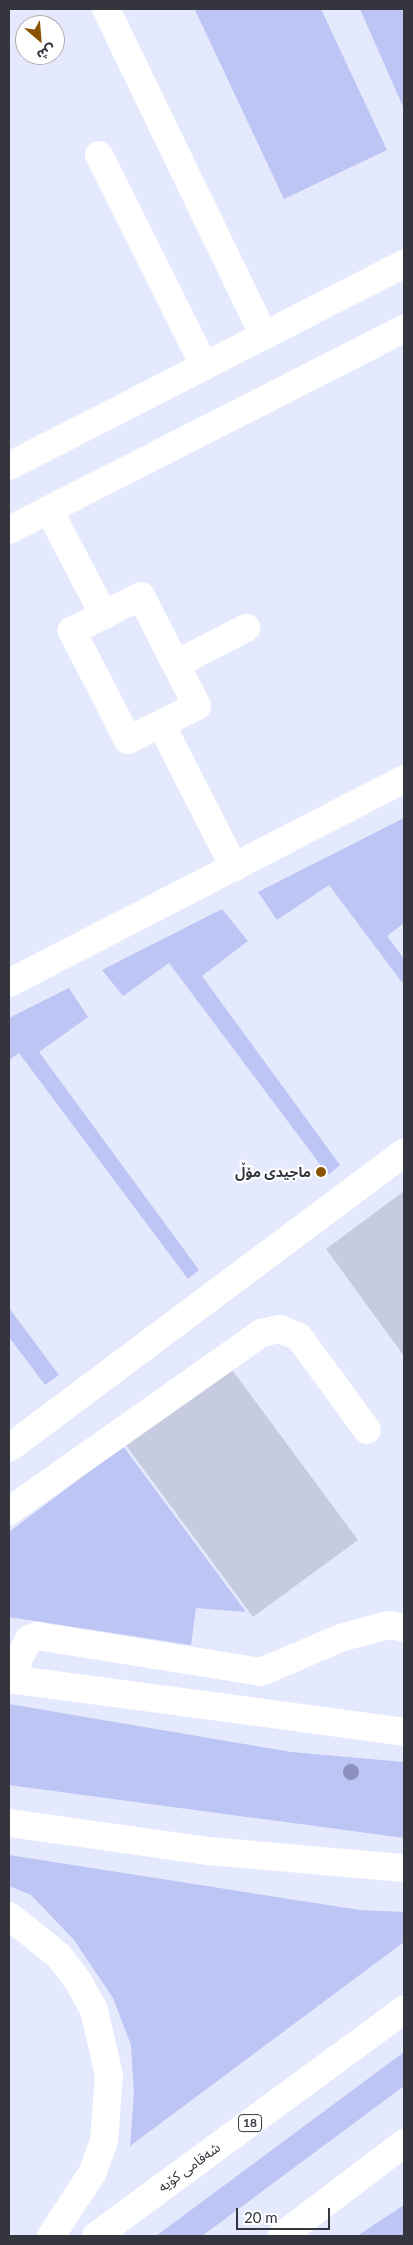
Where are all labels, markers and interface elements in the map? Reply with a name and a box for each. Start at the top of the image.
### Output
north arrow [15,15,65,65]
text: ش [34,41,59,65]
place label: ماجیدی مۆڵ [235,1164,311,1180]
marker: ماجیدی مۆڵ [315,1166,327,1178]
road number: 18 [238,2114,262,2132]
street label: شەقامی کۆیە [155,2139,223,2195]
scale bar [238,2198,332,2230]
text: 20 m [244,2208,278,2226]

